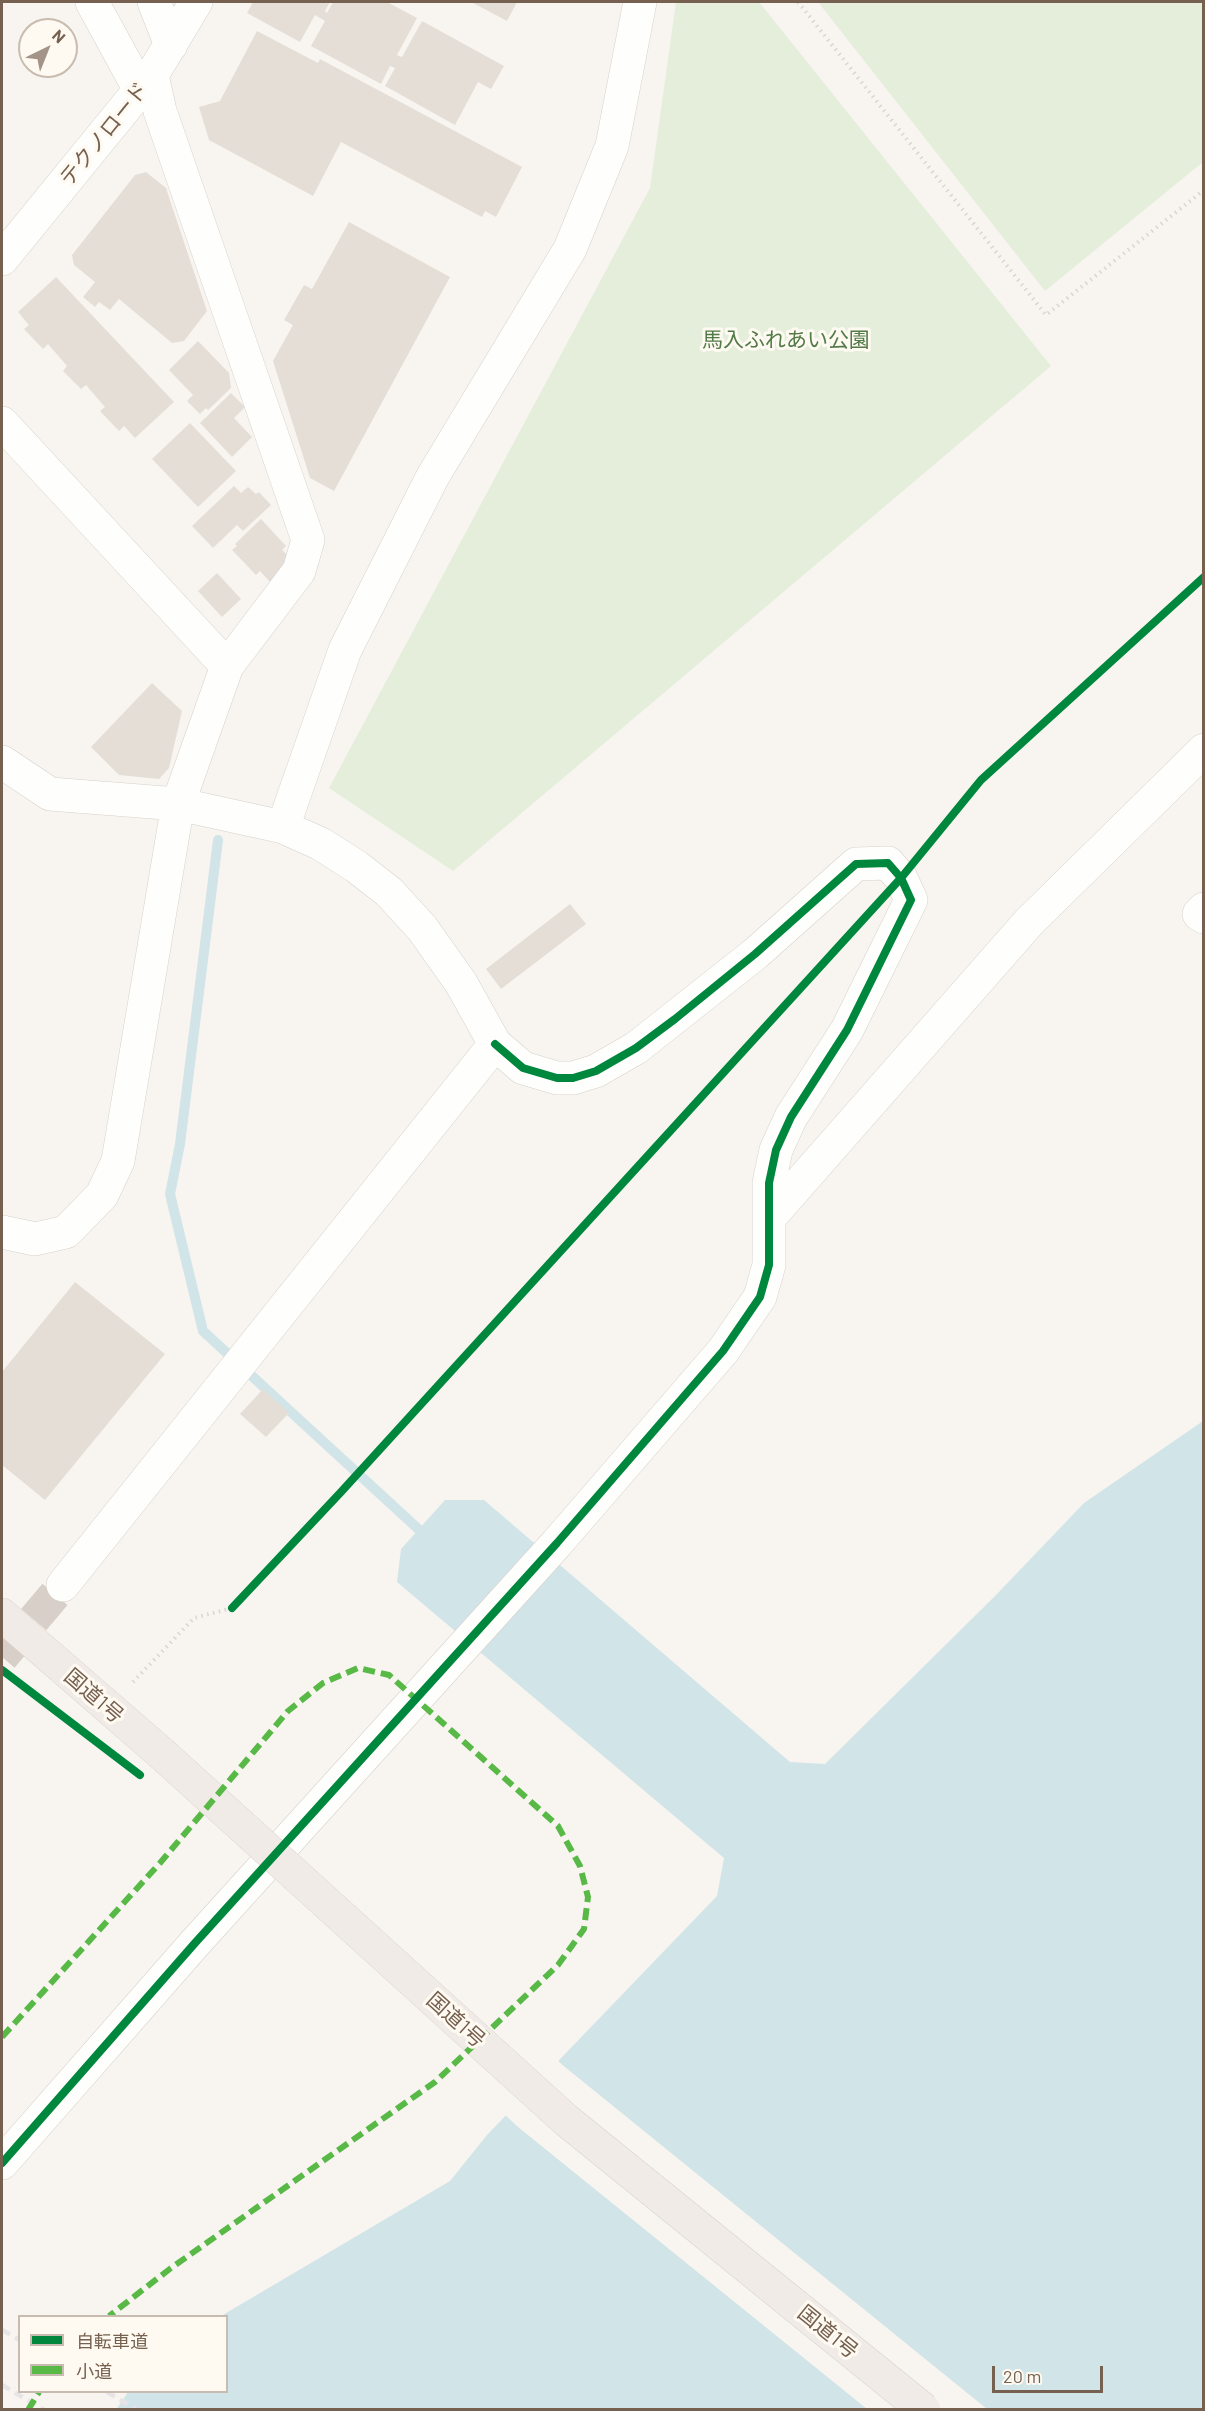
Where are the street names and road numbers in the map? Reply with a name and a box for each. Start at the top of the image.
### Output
street label: テクノロード [55,77,153,191]
street label: 国道1号 [59,1663,129,1729]
street label: 国道1号 [421,1987,491,2053]
street label: 国道1号 [793,2300,863,2364]

